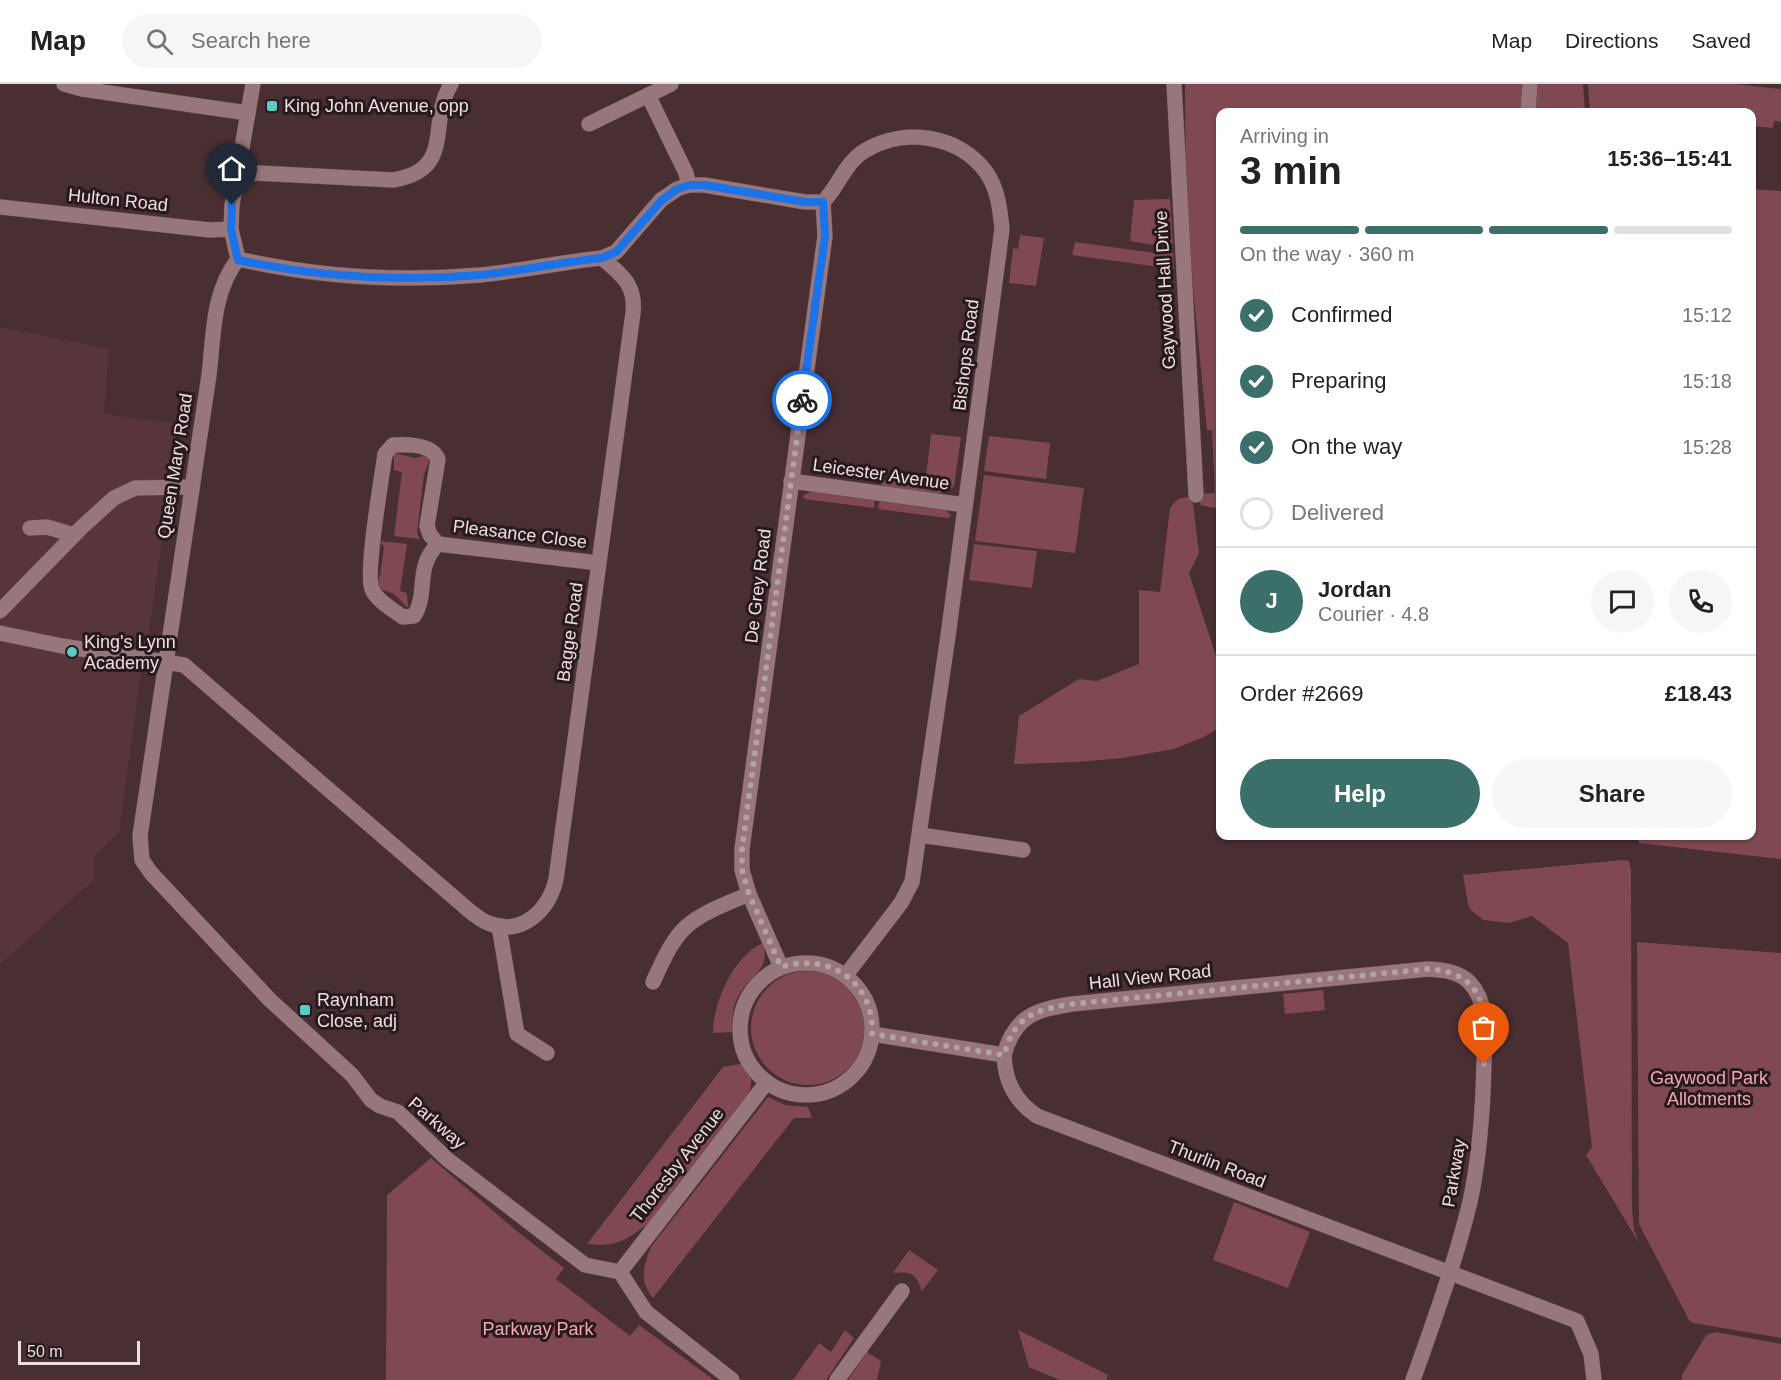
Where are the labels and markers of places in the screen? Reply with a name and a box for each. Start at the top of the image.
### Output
place label: King John Avenue, opp [284,96,469,116]
marker: King John Avenue, opp [265,99,279,113]
pin [206,143,257,205]
place label: King's Lynn Academy [84,632,176,673]
marker: King's Lynn Academy [65,645,79,659]
place label: Raynham Close, adj [317,990,397,1031]
pin [1458,1002,1509,1064]
marker: Raynham Close, adj [298,1003,312,1017]

